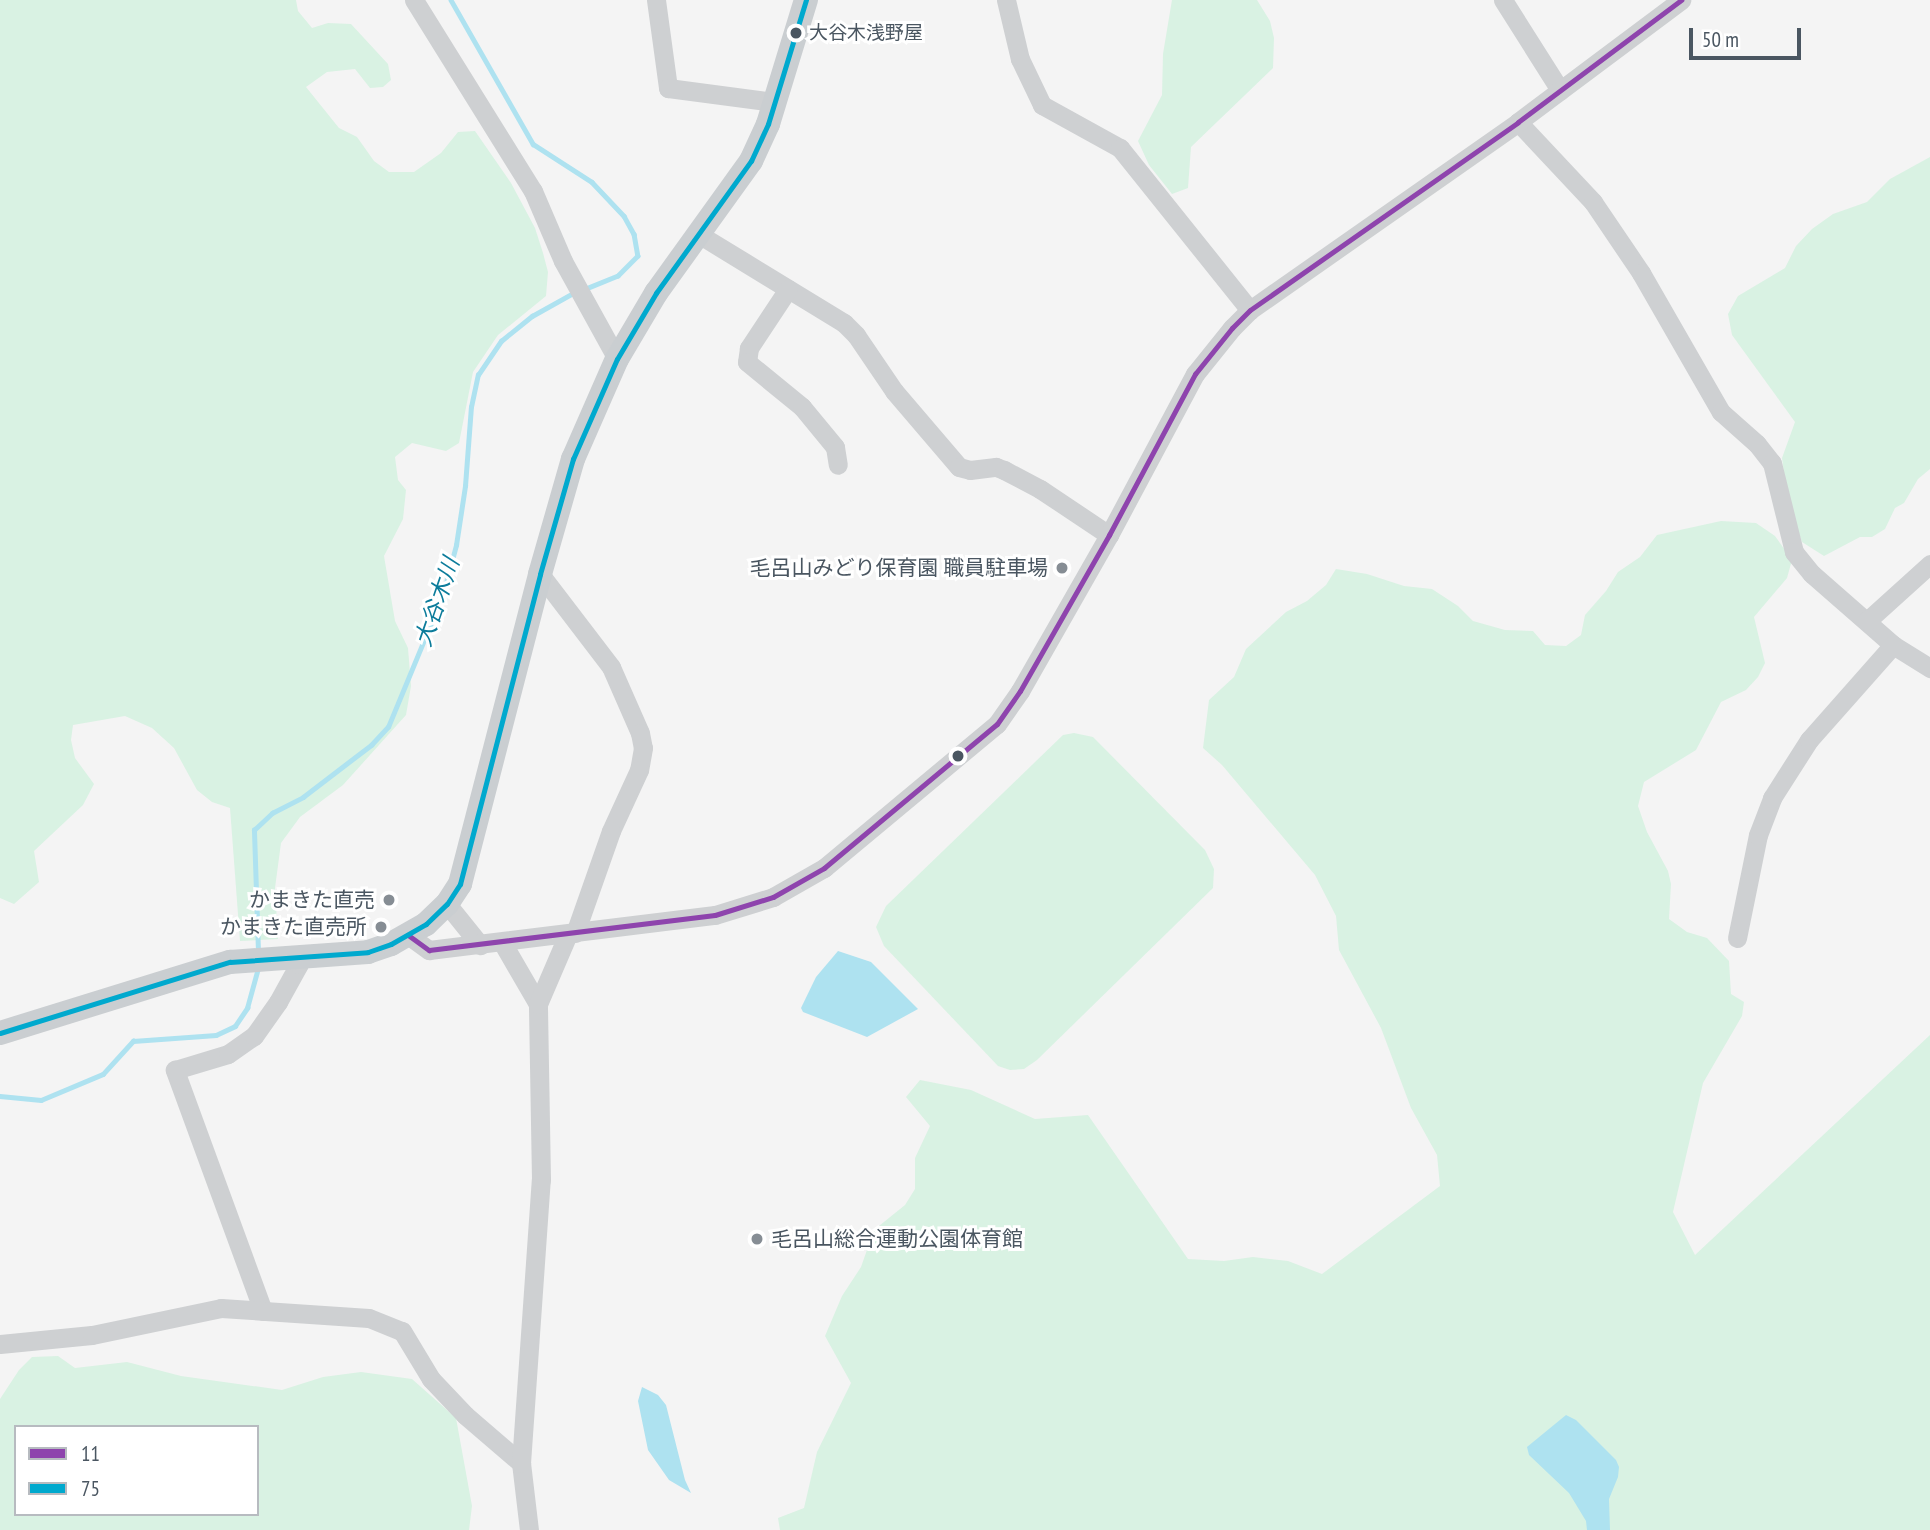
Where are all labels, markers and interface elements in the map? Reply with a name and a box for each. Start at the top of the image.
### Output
scale bar [1692,14,1804,58]
place label: 大谷木浅野屋 [809,22,923,44]
marker: 大谷木浅野屋 [789,26,803,40]
text: 50 m [1702,26,1739,53]
water label: 大谷木川 [409,554,465,650]
place label: 毛呂山みどり保育園 職員駐車場 [750,555,1048,581]
marker: 毛呂山みどり保育園 職員駐車場 [1054,560,1070,576]
unlabelled marker [951,749,965,763]
place label: かまきた直売 [249,887,375,913]
marker: かまきた直売 [381,892,397,908]
place label: かまきた直売所 [220,914,367,940]
marker: かまきた直売所 [373,919,389,935]
place label: 毛呂山総合運動公園体育館 [771,1226,1023,1252]
marker: 毛呂山総合運動公園体育館 [749,1231,765,1247]
legend [14,1425,259,1516]
text: 11 [81,1440,100,1467]
text: 75 [81,1475,100,1502]

